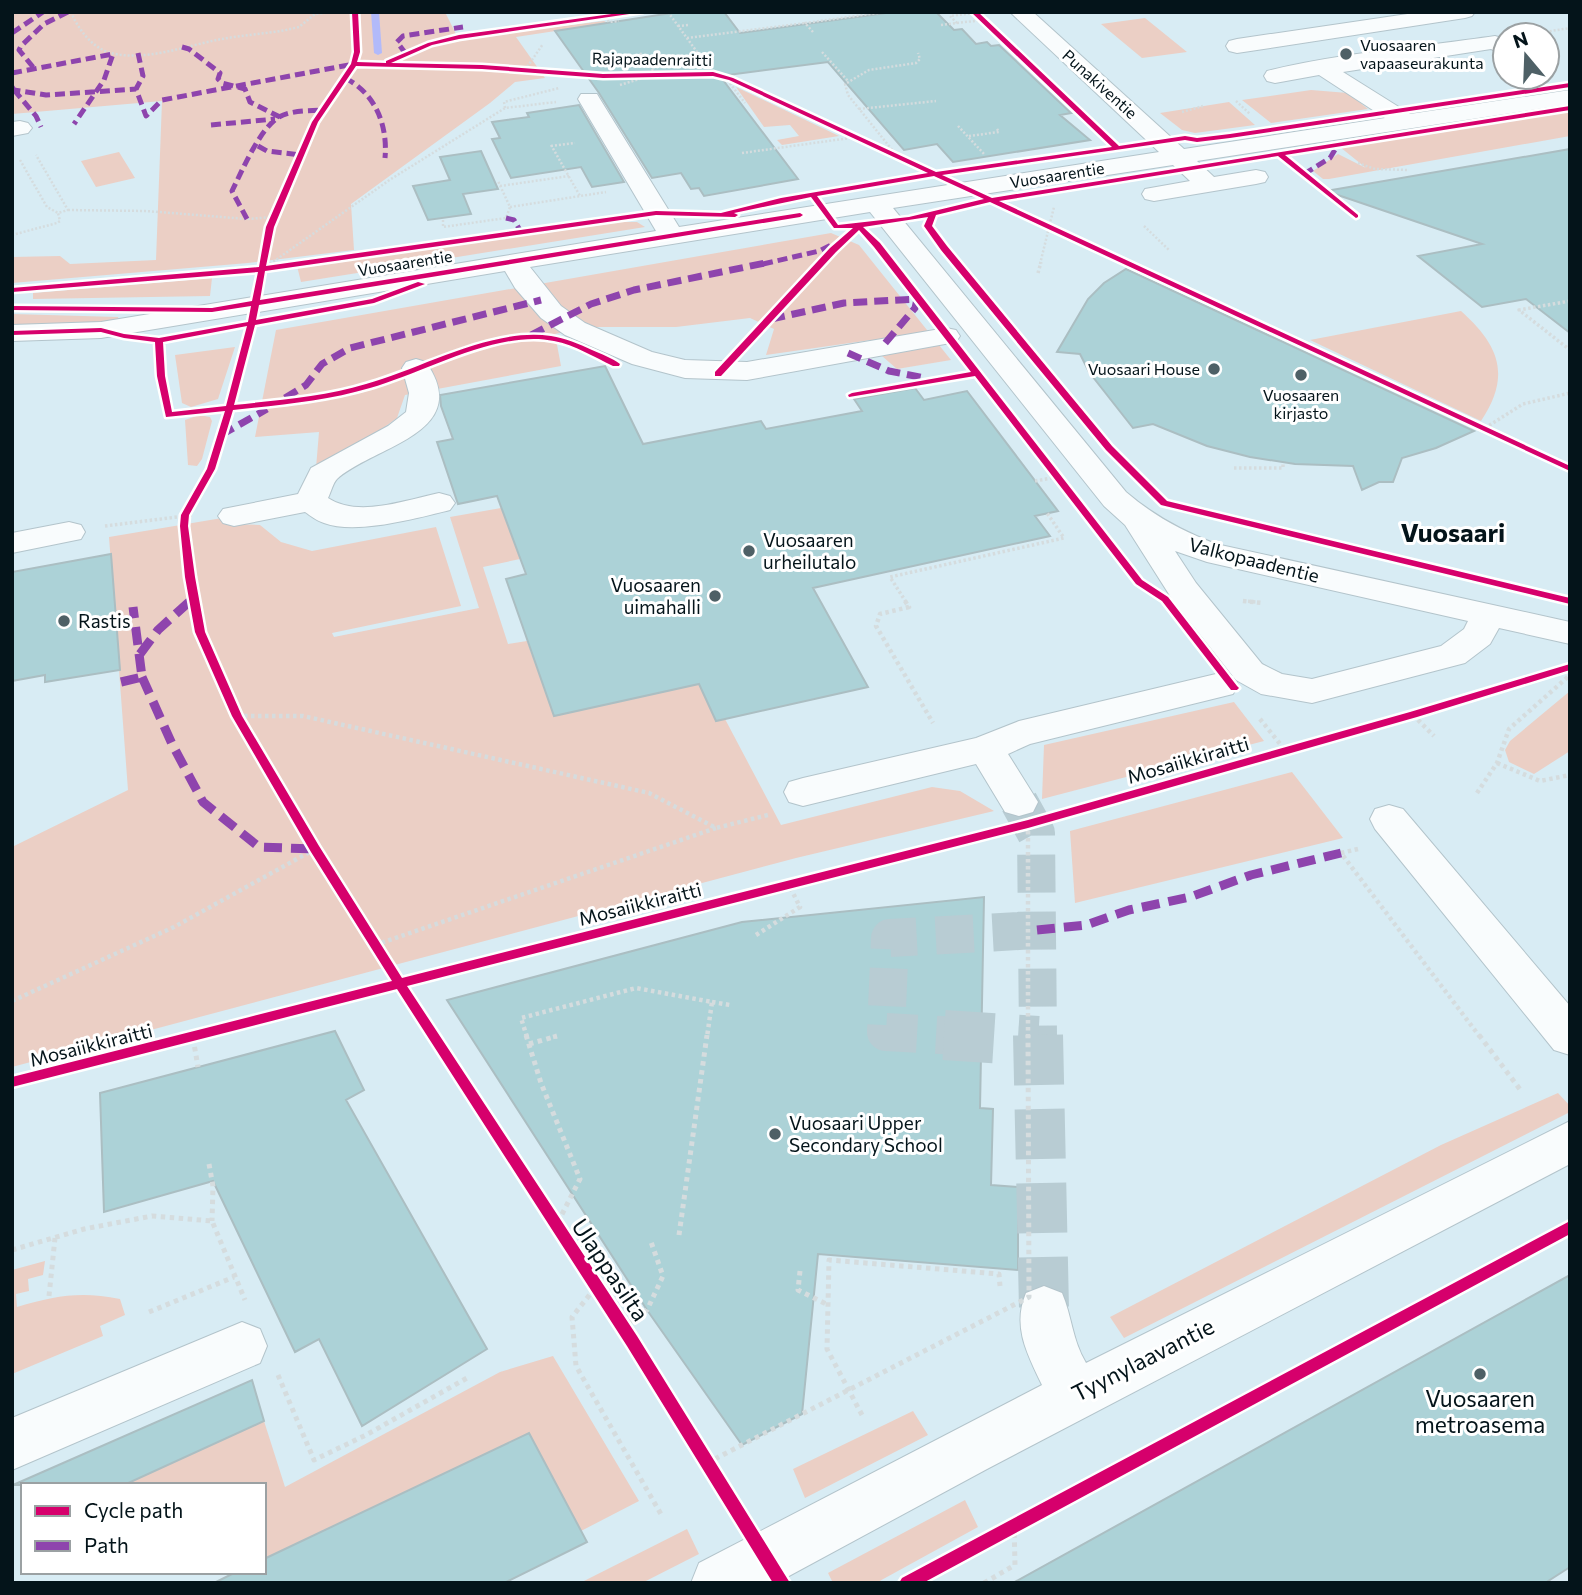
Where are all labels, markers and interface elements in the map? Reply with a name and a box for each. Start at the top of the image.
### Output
north arrow [1491,21,1561,91]
text: N [1510,26,1531,53]
place label: Vuosaaren vapaaseurakunta [1360,35,1484,72]
street label: Punakiventie [1059,45,1142,122]
marker: Vuosaaren vapaaseurakunta [1338,46,1354,62]
street label: Rajapaadenraitti [592,48,712,69]
street label: Vuosaarentie [1008,158,1106,191]
street label: Vuosaarentie [356,246,454,279]
place label: Vuosaari House [1088,359,1200,378]
marker: Vuosaari House [1206,361,1222,377]
marker: Vuosaaren kirjasto [1293,367,1309,383]
place label: Vuosaaren kirjasto [1263,385,1339,422]
district label: Vuosaari [1401,516,1505,547]
place label: Vuosaaren urheilutalo [763,528,856,573]
street label: Valkopaadentie [1186,532,1322,587]
marker: Vuosaaren urheilutalo [741,543,757,559]
place label: Vuosaaren uimahalli [610,573,701,618]
marker: Vuosaaren uimahalli [707,588,723,604]
place label: Rastis [78,609,131,632]
marker: Rastis [56,613,72,629]
street label: Mosaiikkiraitti [1124,731,1252,788]
street label: Mosaiikkiraitti [576,877,704,930]
street label: Mosaiikkiraitti [27,1018,155,1071]
place label: Vuosaari Upper Secondary School [789,1111,943,1156]
marker: Vuosaari Upper Secondary School [767,1126,783,1142]
street label: Ulappasilta [566,1213,655,1326]
street label: Tyynylaavantie [1067,1311,1218,1407]
marker: Vuosaaren metroasema [1472,1366,1488,1382]
place label: Vuosaaren metroasema [1415,1384,1545,1438]
legend [21,1483,266,1574]
text: Cycle path [84,1497,183,1522]
text: Path [84,1532,129,1557]

